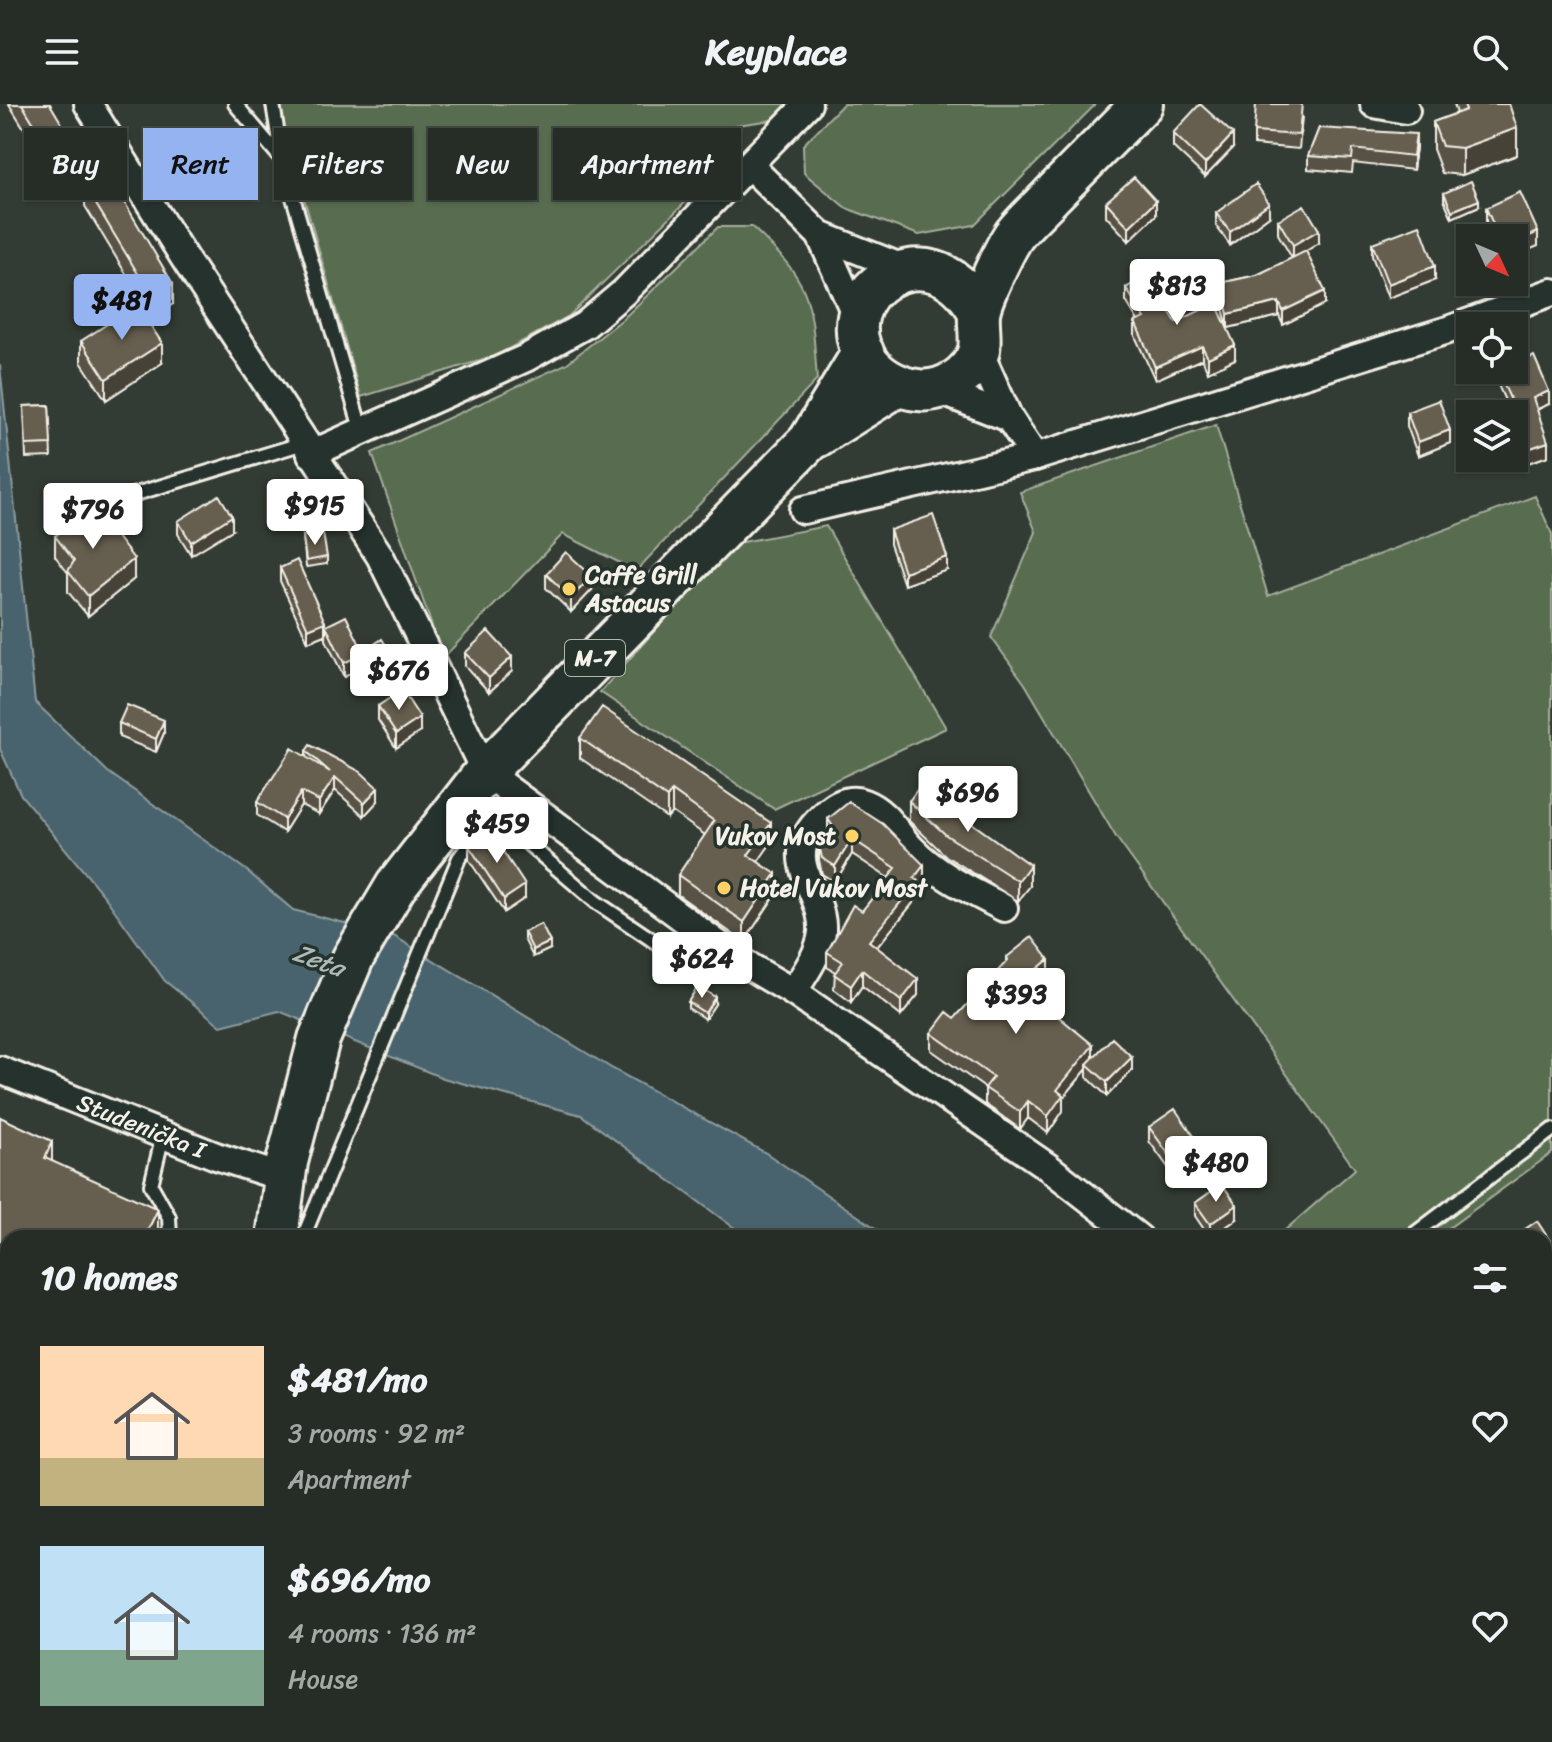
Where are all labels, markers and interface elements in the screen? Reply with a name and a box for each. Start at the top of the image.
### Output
text: Keyplace [705,20,847,84]
icon: menu [40,30,84,74]
icon: search [1468,30,1512,74]
chip: Buy [24,128,127,200]
chip: Rent [143,128,258,200]
chip: Filters [274,128,412,200]
chip: New [428,128,537,200]
chip: Apartment [553,128,741,200]
north arrow [1456,224,1528,296]
map controls [1456,224,1528,472]
pin: $813 [1130,259,1224,327]
text: $813 [1148,262,1206,308]
pin: $481 [75,274,169,342]
text: $481 [92,277,152,323]
button: locate [1456,312,1528,384]
button: layers [1456,400,1528,472]
pin: $915 [268,479,362,547]
text: $915 [285,482,345,528]
pin: $796 [46,483,140,551]
text: $796 [61,486,125,532]
place label: Caffe Grill Astacus [584,554,698,624]
marker: Caffe Grill Astacus [560,580,578,598]
road number: M-7 [565,640,625,676]
pin: $676 [352,644,446,712]
text: $676 [368,647,430,693]
pin: $696 [921,766,1015,834]
text: $696 [937,769,1000,815]
pin: $459 [450,797,544,865]
text: $459 [464,800,530,846]
place label: Vukov Most [715,815,837,857]
marker: Vukov Most [843,827,861,845]
place label: Hotel Vukov Most [740,867,928,909]
marker: Hotel Vukov Most [715,879,733,897]
water label: Zeta [287,930,354,991]
pin: $624 [655,932,749,1000]
text: $624 [670,935,734,981]
pin: $393 [969,968,1063,1036]
text: $393 [985,971,1047,1017]
street label: Studenička I [70,1082,213,1171]
pin: $480 [1169,1136,1263,1204]
text: $480 [1183,1139,1249,1185]
text: 10 homes [40,1248,178,1308]
icon: filters [1468,1256,1512,1300]
text: $481/mo [288,1350,427,1410]
icon: home [104,1378,200,1474]
icon: heart [1468,1404,1512,1448]
text: 3 rooms · 92 m² [288,1410,465,1456]
text: Apartment [288,1456,411,1502]
text: $696/mo [288,1550,431,1610]
icon: home [104,1578,200,1674]
icon: heart [1468,1604,1512,1648]
text: 4 rooms · 136 m² [288,1610,476,1656]
text: House [288,1656,358,1702]

